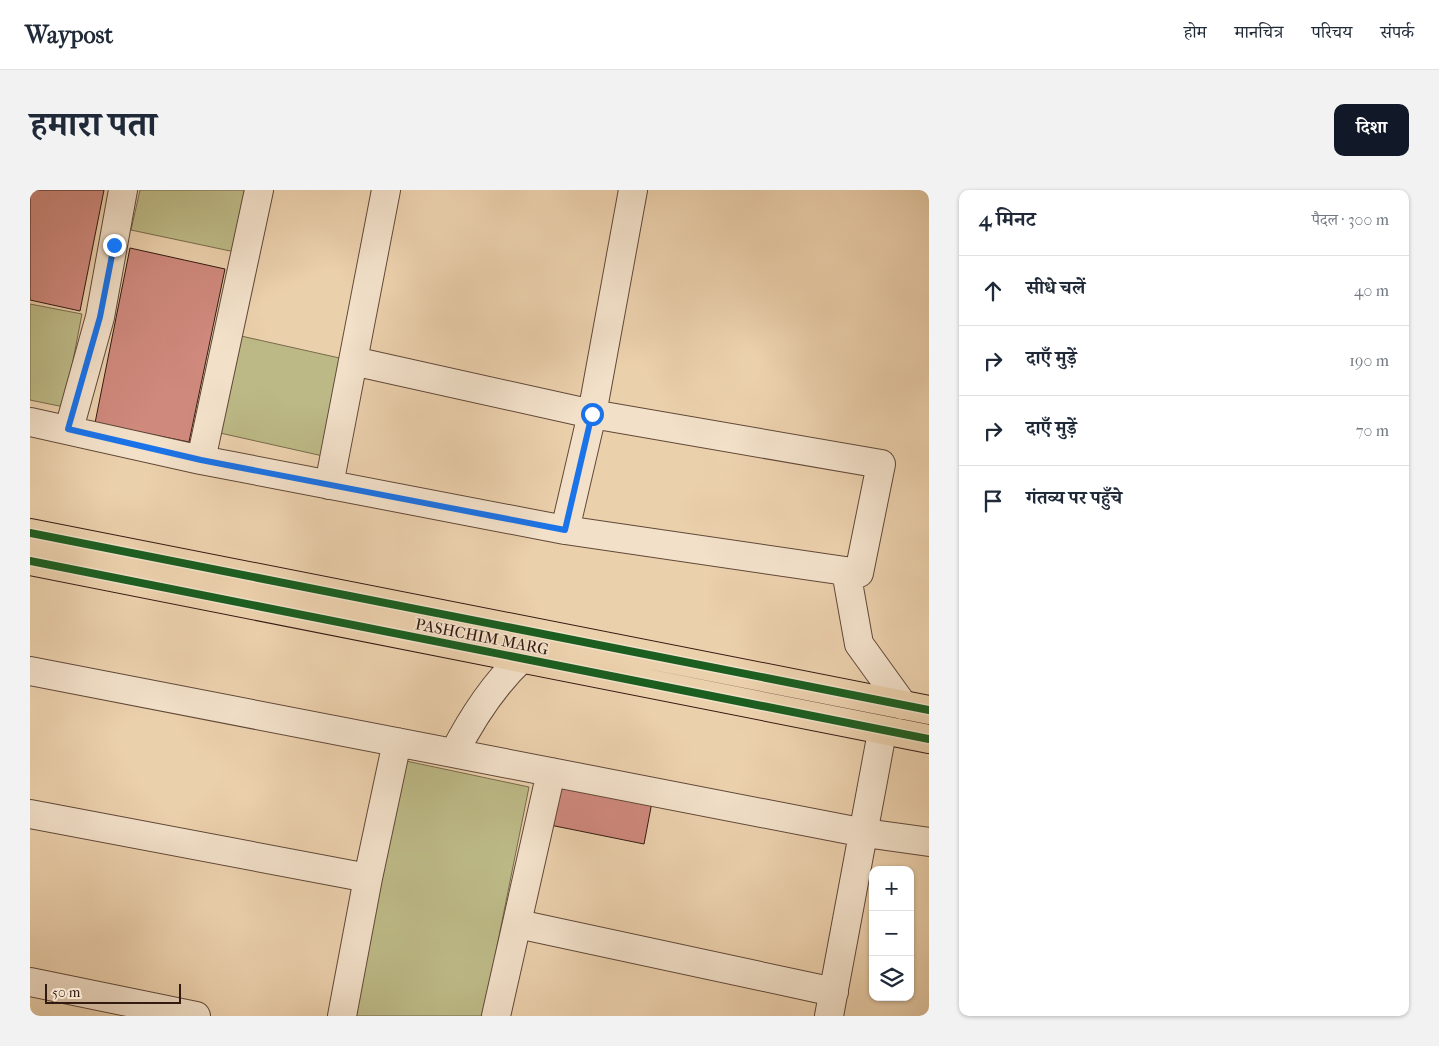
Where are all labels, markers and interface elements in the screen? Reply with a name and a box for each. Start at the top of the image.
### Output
text: Waypost [25,21,113,49]
text: होम [1184,22,1207,43]
text: मानचित्र [1235,22,1283,43]
text: परिचय [1311,22,1352,43]
text: संपर्क [1380,22,1414,43]
text: हमारा पता [30,104,157,145]
button: दिशा [1334,104,1409,156]
text: 4 मिनट [979,207,1036,231]
text: पैदल · 300 m [1312,210,1389,229]
route end [103,234,126,257]
icon: ahead [979,277,1007,305]
text: सीधे चलें [1026,277,1085,299]
text: 40 m [1354,281,1389,300]
icon: right [979,347,1007,375]
text: दाएँ मुड़ें [1026,347,1077,369]
text: 190 m [1349,351,1389,370]
route start [581,403,604,426]
icon: right [979,417,1007,445]
text: दाएँ मुड़ें [1026,417,1077,439]
text: 70 m [1356,421,1389,440]
icon: arrive [979,487,1007,515]
text: गंतव्य पर पहुँचे [1026,487,1122,509]
street label: PASHCHIM MARG [414,614,550,659]
map controls [869,866,914,1001]
button: + [869,866,914,911]
button: − [869,911,914,956]
button: layers [869,956,914,1001]
scale bar [45,981,181,1004]
text: 50 m [52,984,80,1001]

